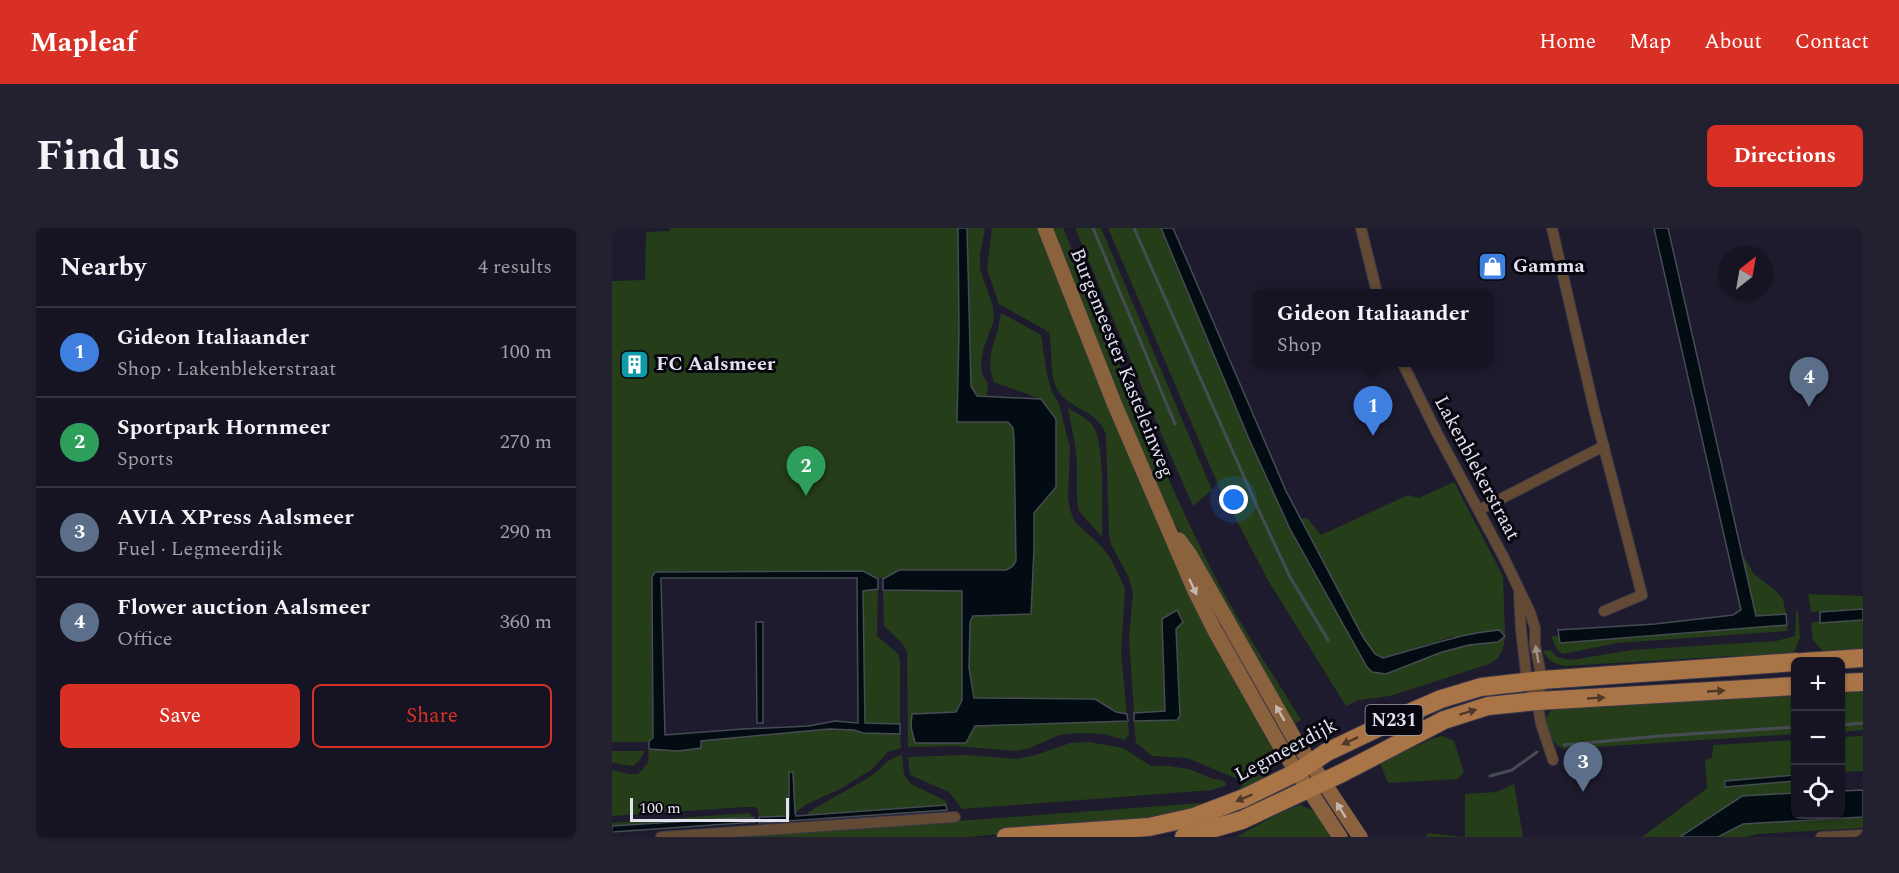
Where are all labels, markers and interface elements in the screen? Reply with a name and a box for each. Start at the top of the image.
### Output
text: Mapleaf [30,21,137,64]
text: Home [1539,26,1596,58]
text: Map [1629,26,1671,58]
text: About [1704,26,1762,58]
text: Contact [1795,26,1869,58]
text: Find us [36,125,180,188]
button: Directions [1707,125,1863,187]
street label: Burgemeester Kasteleinweg [1062,244,1182,482]
north arrow [1719,246,1773,300]
text: Nearby [60,247,146,287]
shop icon: Gamma [1476,250,1508,282]
place label: Gamma [1513,251,1586,281]
text: 4 results [478,252,552,282]
popup [1253,289,1493,367]
text: Gideon Italiaander [1277,297,1469,330]
text: Gideon Italiaander [117,321,309,354]
text: Shop [1277,330,1322,360]
text: 1 [74,337,85,367]
text: 100 m [500,337,552,367]
building icon: FC Aalsmeer [619,348,651,380]
place label: FC Aalsmeer [656,349,776,379]
text: Shop · Lakenblekerstraat [117,354,336,384]
pin: 4 [1790,358,1828,407]
pin: 1 [1354,386,1392,436]
street label: Lakenblekerstraat [1426,390,1528,546]
text: Sportpark Hornmeer [117,411,330,444]
text: 2 [74,427,85,457]
text: 270 m [500,427,552,457]
text: Sports [117,444,174,474]
pin: 2 [786,446,826,496]
your location [1219,485,1248,514]
text: AVIA XPress Aalsmeer [117,501,354,534]
text: 3 [74,517,85,547]
text: 290 m [500,517,552,547]
text: Fuel · Legmeerdijk [117,534,283,564]
one-way arrow [1189,579,1198,596]
text: Flower auction Aalsmeer [117,591,370,624]
text: 4 [74,607,85,637]
text: 360 m [500,607,552,637]
text: Office [117,624,173,654]
one-way arrow [1532,644,1541,663]
map controls [1791,657,1845,819]
button: + [1791,657,1845,711]
button: Save [60,684,300,748]
button: Share [312,684,552,748]
one-way arrow [1706,686,1725,695]
one-way arrow [1586,693,1605,703]
one-way arrow [1275,704,1285,721]
road number: N231 [1366,705,1422,735]
one-way arrow [1459,707,1477,717]
street label: Legmeerdijk [1229,710,1343,790]
button: − [1791,711,1845,765]
one-way arrow [1341,736,1359,746]
pin: 3 [1564,742,1602,792]
button: locate [1791,765,1845,819]
one-way arrow [1236,793,1253,802]
scale bar [630,795,789,822]
text: 100 m [639,796,681,820]
one-way arrow [1336,802,1347,818]

